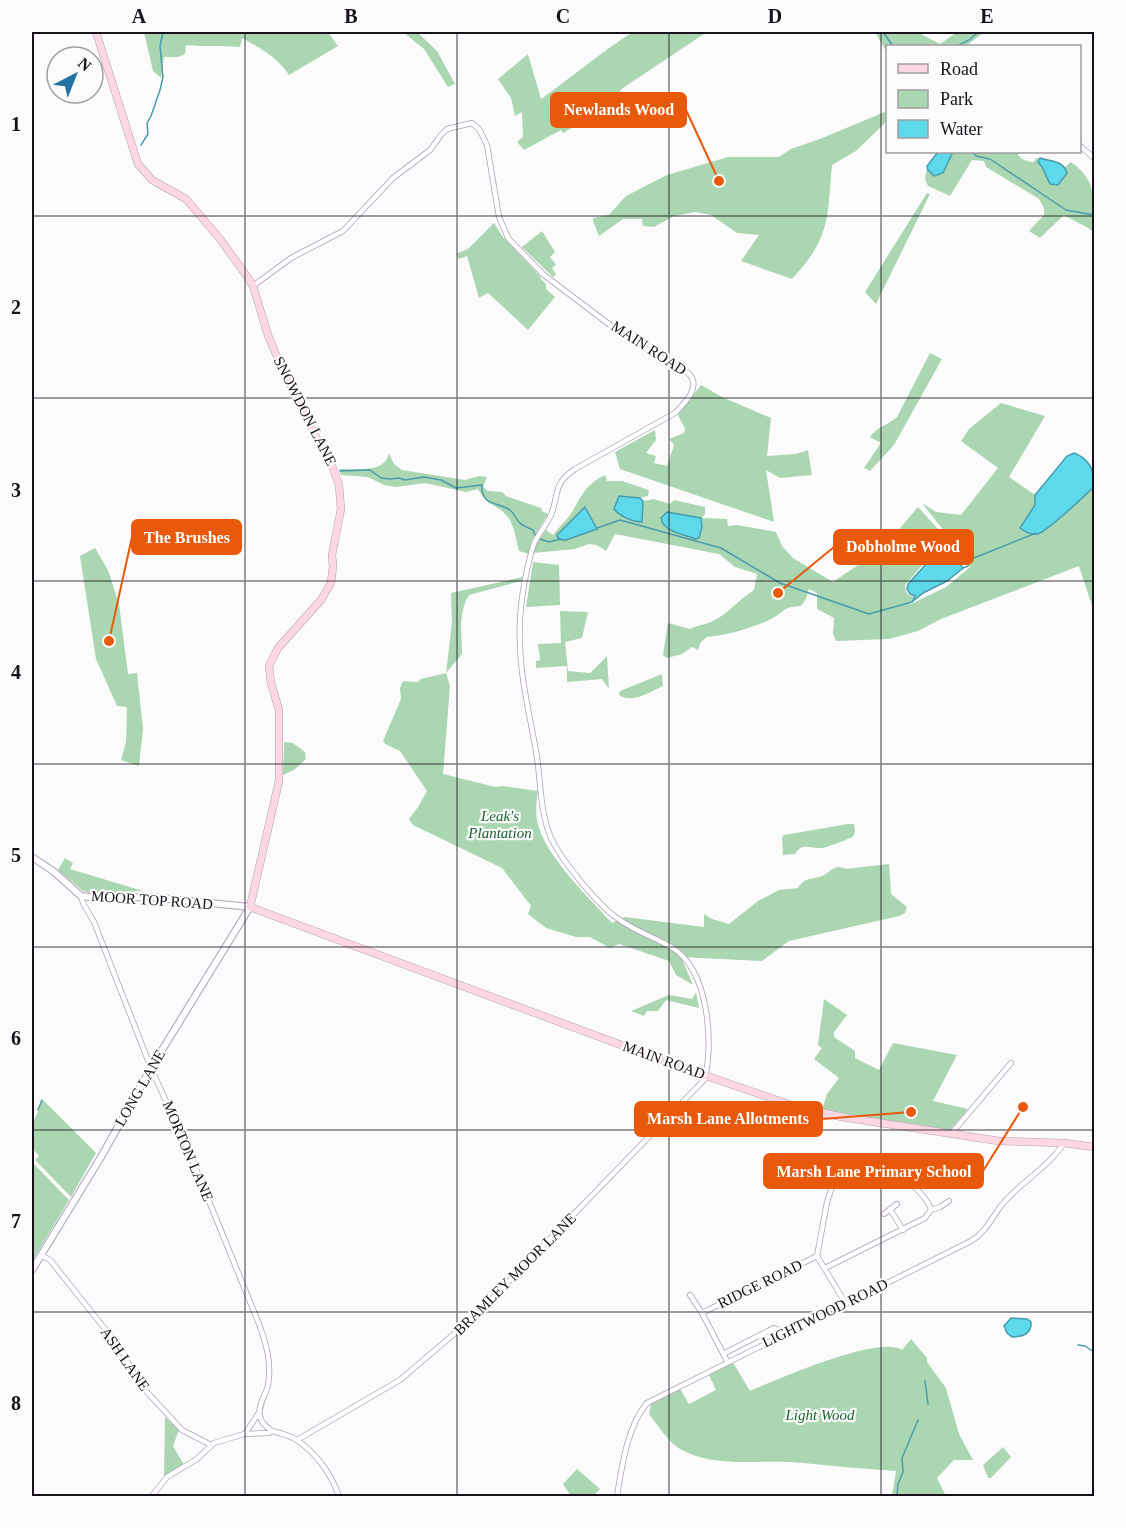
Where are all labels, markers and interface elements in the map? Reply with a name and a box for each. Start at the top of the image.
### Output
text: A [132,5,147,27]
text: B [344,5,358,27]
text: C [556,5,570,27]
text: D [768,5,782,27]
text: E [980,5,994,27]
north arrow [45,45,105,105]
legend [886,45,1081,153]
text: N [75,54,95,75]
text: Road [940,59,978,79]
text: Park [940,89,973,109]
callout: Newlands Wood [551,93,686,127]
text: Newlands Wood [564,101,674,118]
text: 1 [11,113,21,135]
text: Water [940,119,983,139]
text: 2 [11,296,21,318]
street label: MAIN ROAD [608,318,690,378]
street label: SNOWDON LANE [271,354,339,468]
text: 3 [11,479,21,501]
callout: The Brushes [132,520,241,554]
text: The Brushes [144,529,230,546]
callout: Dobholme Wood [834,530,973,564]
text: Dobholme Wood [846,538,960,555]
text: 4 [11,661,21,683]
park label: Leak's Plantation [467,808,532,841]
text: 5 [11,844,21,866]
street label: MOOR TOP ROAD [90,888,214,912]
text: 6 [11,1027,21,1049]
street label: MAIN ROAD [621,1038,707,1082]
street label: LONG LANE [112,1047,168,1129]
street label: MORTON LANE [160,1098,216,1204]
callout: Marsh Lane Allotments [635,1102,822,1136]
text: Marsh Lane Allotments [647,1110,809,1127]
callout: Marsh Lane Primary School [764,1154,983,1188]
text: Marsh Lane Primary School [776,1163,972,1181]
text: 7 [11,1210,21,1232]
street label: BRAMLEY MOOR LANE [451,1210,579,1338]
street label: RIDGE ROAD [715,1257,805,1311]
street label: LIGHTWOOD ROAD [760,1276,891,1350]
street label: ASH LANE [97,1324,153,1394]
text: 8 [11,1392,21,1414]
park label: Light Wood [784,1407,855,1423]

